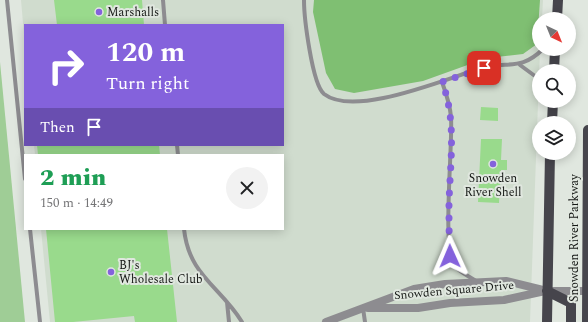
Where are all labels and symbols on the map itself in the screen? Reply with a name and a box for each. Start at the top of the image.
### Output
place label: Marshalls [107,3,159,22]
marker: Marshalls [94,7,104,17]
north arrow [532,12,576,56]
pin [467,51,501,85]
marker: Snowden River Shell [488,159,498,169]
place label: Snowden River Shell [464,169,522,202]
street label: Snowden River Parkway [565,173,584,302]
position arrow [429,235,471,277]
place label: BJ's Wholesale Club [119,256,203,289]
marker: BJ's Wholesale Club [106,267,116,277]
street label: Snowden Square Drive [393,276,515,305]

